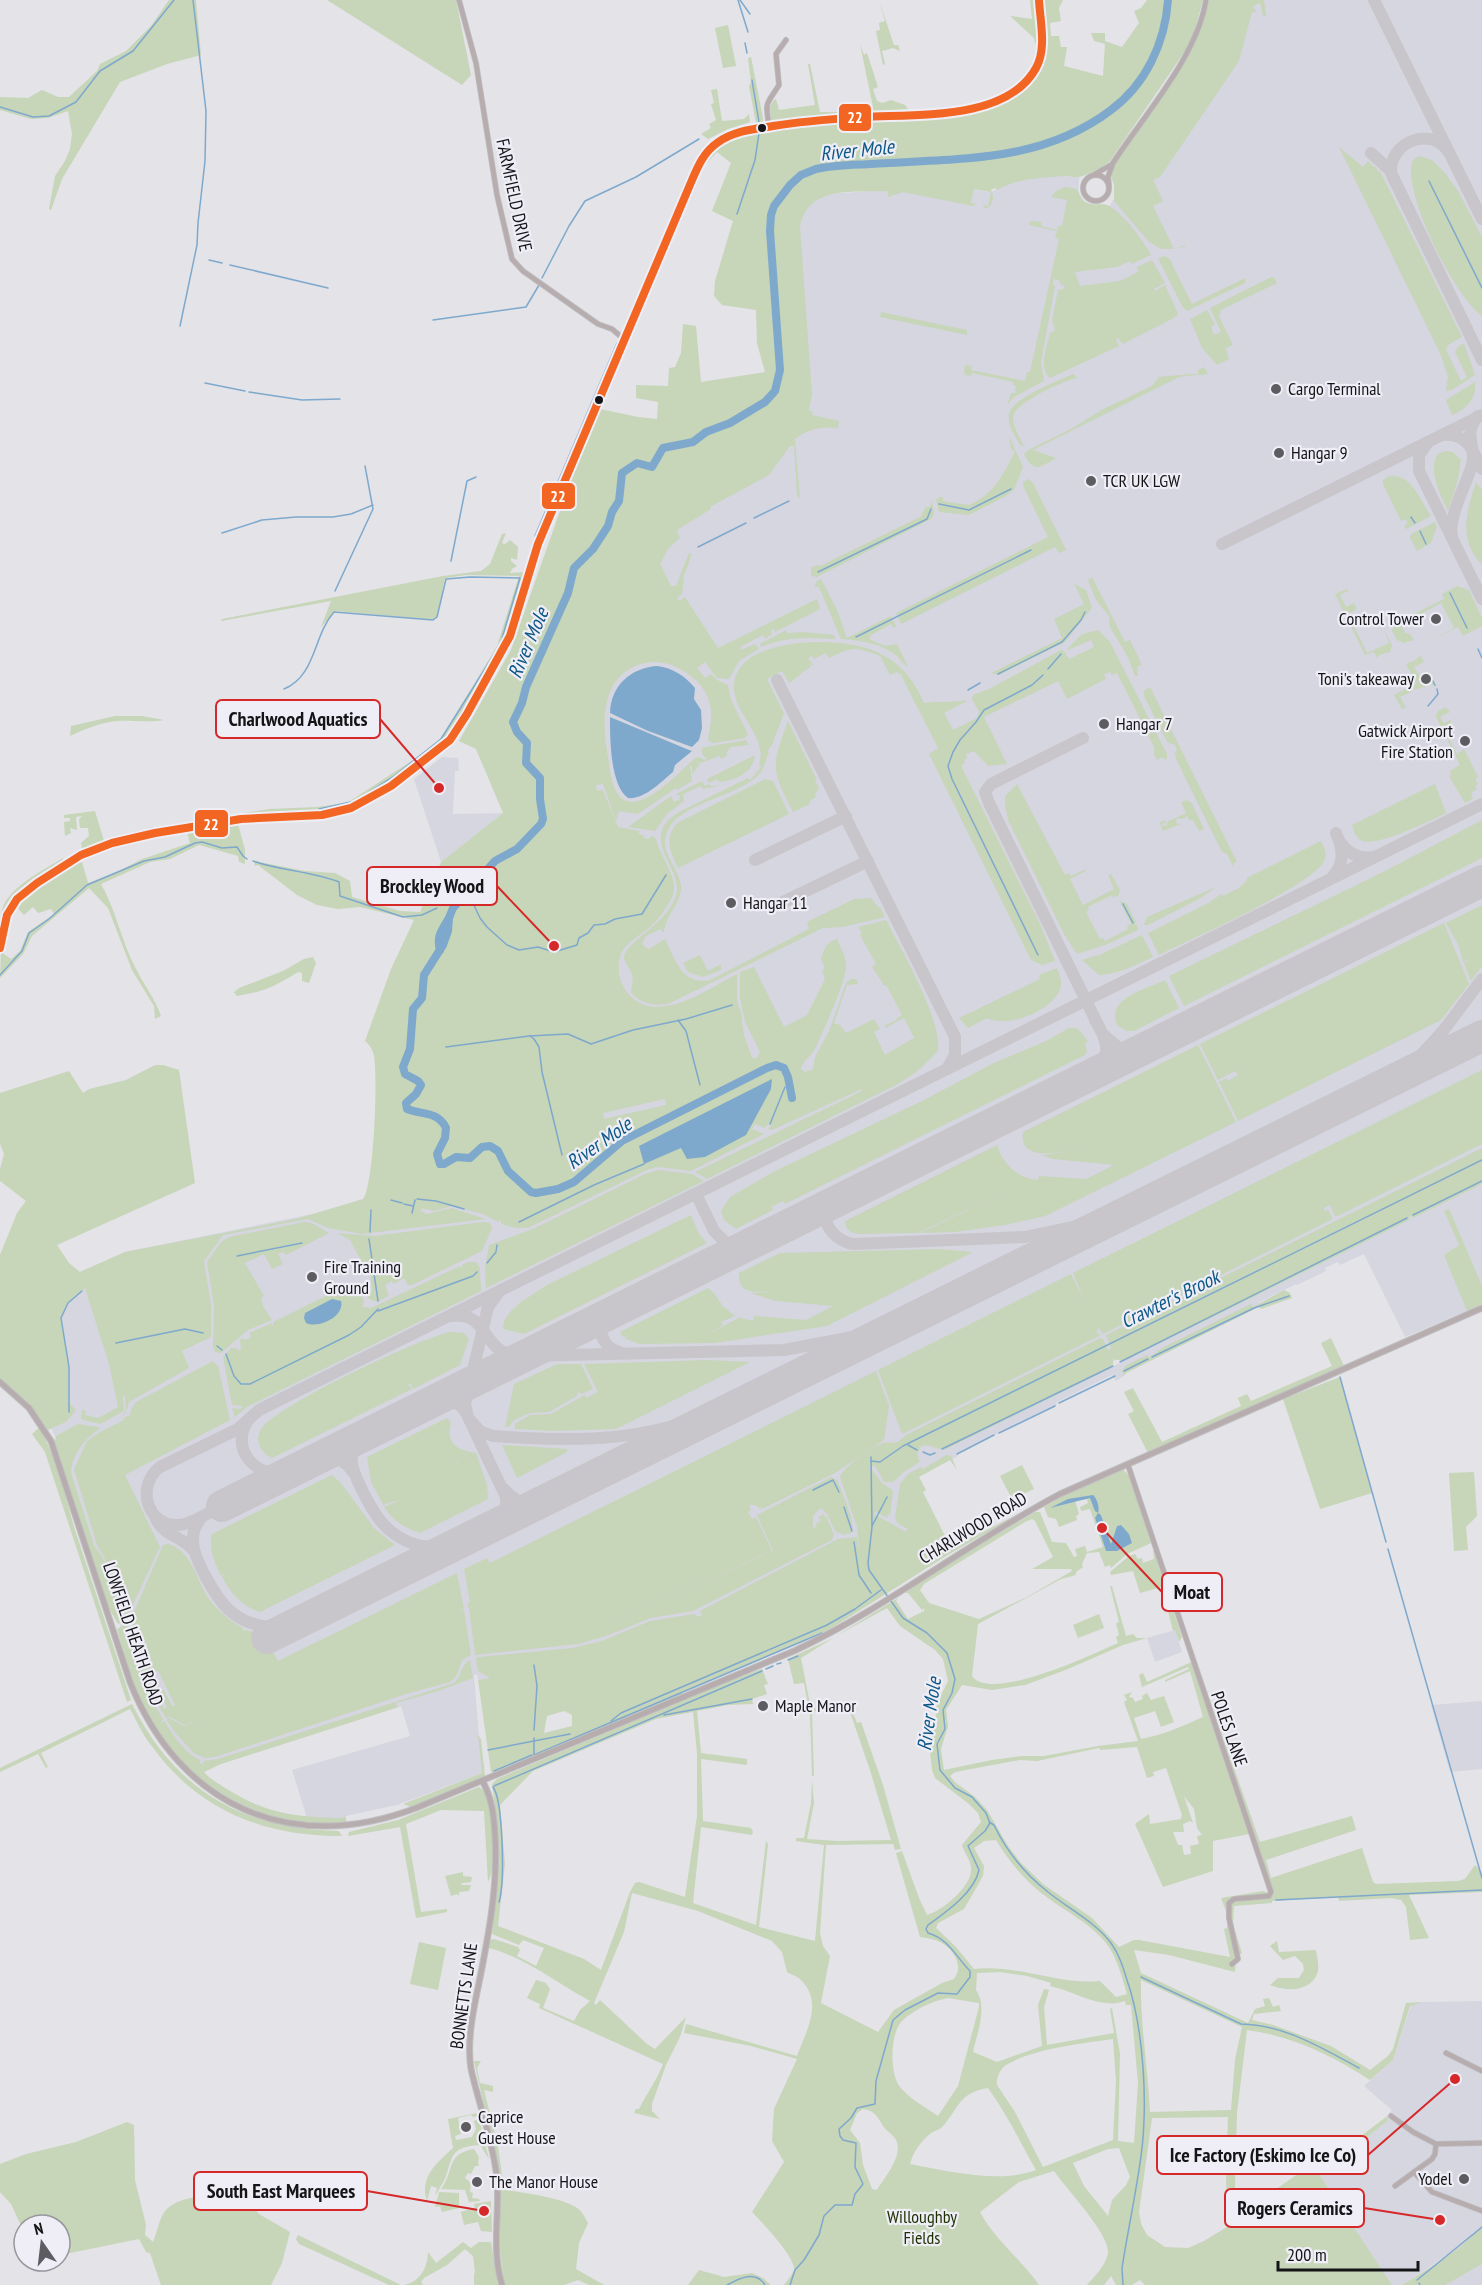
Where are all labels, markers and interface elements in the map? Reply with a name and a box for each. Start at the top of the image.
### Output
line badge: 22 [838,103,872,132]
text: 22 [847,107,863,127]
unlabelled marker [756,122,768,134]
water label: River Mole [819,133,897,167]
street label: FARMFIELD DRIVE [491,137,538,253]
place label: Cargo Terminal [1288,377,1381,400]
marker: Cargo Terminal [1269,382,1283,396]
unlabelled marker [593,394,605,406]
place label: Hangar 9 [1291,441,1348,464]
marker: Hangar 9 [1272,446,1286,460]
place label: TCR UK LGW [1103,469,1180,492]
marker: TCR UK LGW [1084,474,1098,488]
line badge: 22 [541,482,576,510]
text: 22 [550,486,566,506]
water label: River Mole [502,602,555,682]
place label: Control Tower [1339,607,1424,630]
marker: Control Tower [1429,612,1443,626]
place label: Toni's takeaway [1318,667,1414,690]
marker: Toni's takeaway [1419,672,1433,686]
callout: Charlwood Aquatics [216,700,380,738]
text: Charlwood Aquatics [228,706,368,732]
place label: Hangar 7 [1116,712,1173,735]
marker: Hangar 7 [1097,717,1111,731]
place label: Gatwick Airport Fire Station [1358,719,1453,763]
marker: Gatwick Airport Fire Station [1458,734,1472,748]
line badge: 22 [194,809,229,838]
text: 22 [203,814,219,834]
callout: Brockley Wood [367,867,497,905]
text: Brockley Wood [380,873,484,899]
place label: Hangar 11 [743,891,808,914]
marker: Hangar 11 [724,896,738,910]
water label: River Mole [561,1110,638,1175]
place label: Fire Training Ground [324,1255,401,1299]
water label: Crawter's Brook [1116,1263,1226,1334]
marker: Fire Training Ground [305,1270,319,1284]
street label: CHARLWOOD ROAD [915,1486,1031,1569]
street label: LOWFIELD HEATH ROAD [98,1559,169,1709]
callout: Moat [1162,1573,1222,1611]
text: Moat [1174,1579,1210,1605]
water label: River Mole [911,1674,947,1752]
street label: POLES LANE [1206,1688,1253,1769]
place label: Maple Manor [775,1694,856,1717]
marker: Maple Manor [756,1699,770,1713]
street label: BONNETTS LANE [445,1941,482,2050]
place label: Caprice Guest House [478,2105,556,2149]
marker: Caprice Guest House [459,2120,473,2134]
callout: Ice Factory (Eskimo Ice Co) [1157,2136,1368,2174]
text: Ice Factory (Eskimo Ice Co) [1170,2142,1356,2168]
place label: Yodel [1418,2167,1453,2190]
place label: The Manor House [489,2170,598,2193]
callout: South East Marquees [194,2172,367,2210]
marker: Yodel [1457,2172,1471,2186]
marker: The Manor House [470,2175,484,2189]
text: South East Marquees [207,2178,355,2204]
callout: Rogers Ceramics [1225,2189,1364,2227]
text: Rogers Ceramics [1237,2195,1353,2221]
park label: Willoughby Fields [887,2205,957,2249]
north arrow [12,2213,72,2273]
text: N [32,2218,45,2239]
scale bar [1278,2234,1418,2272]
text: 200 m [1287,2243,1327,2266]

